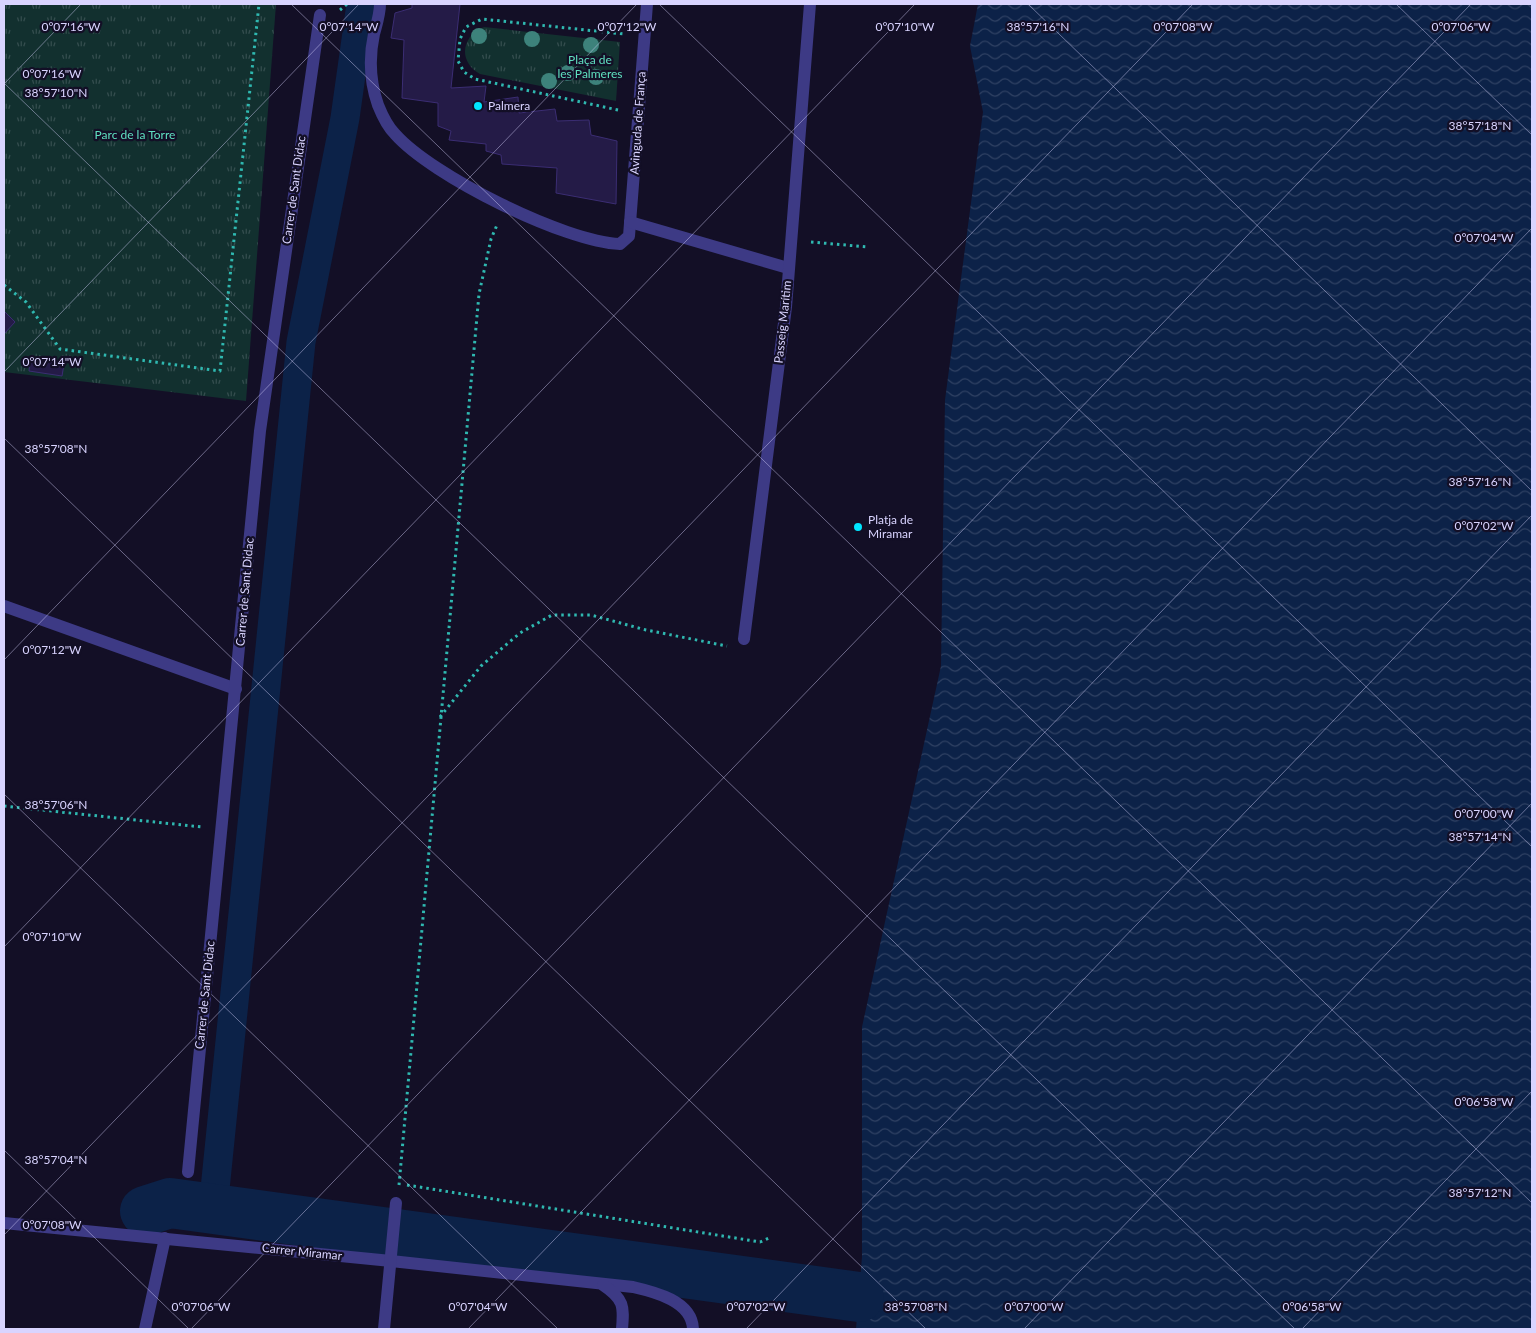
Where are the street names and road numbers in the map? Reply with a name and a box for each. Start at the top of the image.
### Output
street label: Avinguda de França [626,71,649,175]
street label: Carrer de Sant Didac [279,135,309,245]
street label: Passeig Marítim [771,280,794,364]
street label: Carrer de Sant Didac [232,537,257,647]
street label: Carrer de Sant Didac [191,940,218,1050]
street label: Carrer Miramar [261,1240,343,1263]

